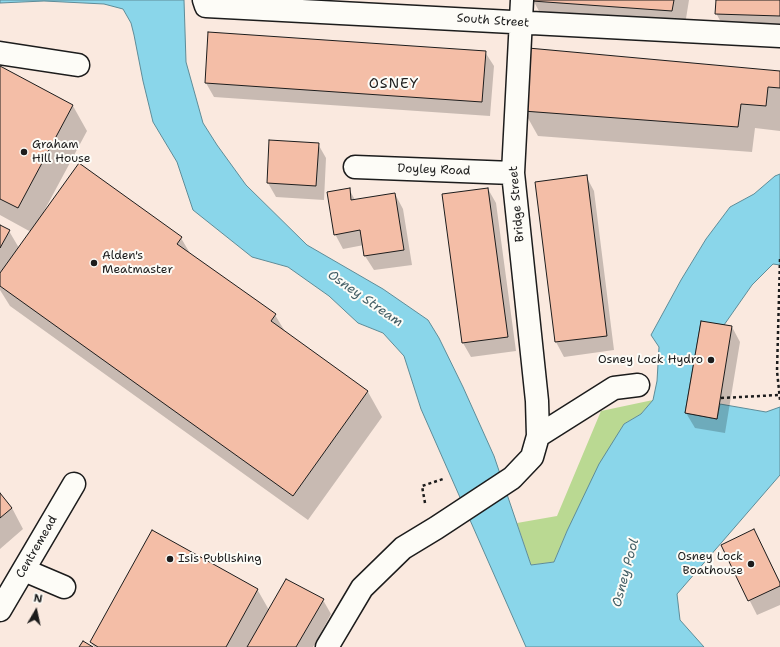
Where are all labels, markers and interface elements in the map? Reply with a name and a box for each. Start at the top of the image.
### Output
street label: South Street [456,11,530,31]
district label: OSNEY [369,76,419,92]
place label: Graham Hill House [32,138,91,166]
marker: Graham Hill House [19,147,29,157]
street label: Doyley Road [397,162,471,178]
street label: Bridge Street [506,165,528,243]
place label: Alden's Meatmaster [102,249,173,277]
marker: Alden's Meatmaster [89,258,99,268]
water label: Osney Stream [324,267,406,331]
place label: Osney Lock Hydro [598,353,703,367]
marker: Osney Lock Hydro [706,355,716,365]
street label: Centremead [13,513,61,581]
water label: Osney Pool [609,537,643,609]
place label: Osney Lock Boathouse [677,550,743,578]
place label: Isis Publishing [178,552,262,566]
marker: Isis Publishing [165,554,175,564]
marker: Osney Lock Boathouse [746,559,756,569]
north arrow [16,591,56,631]
text: N [32,591,43,607]

